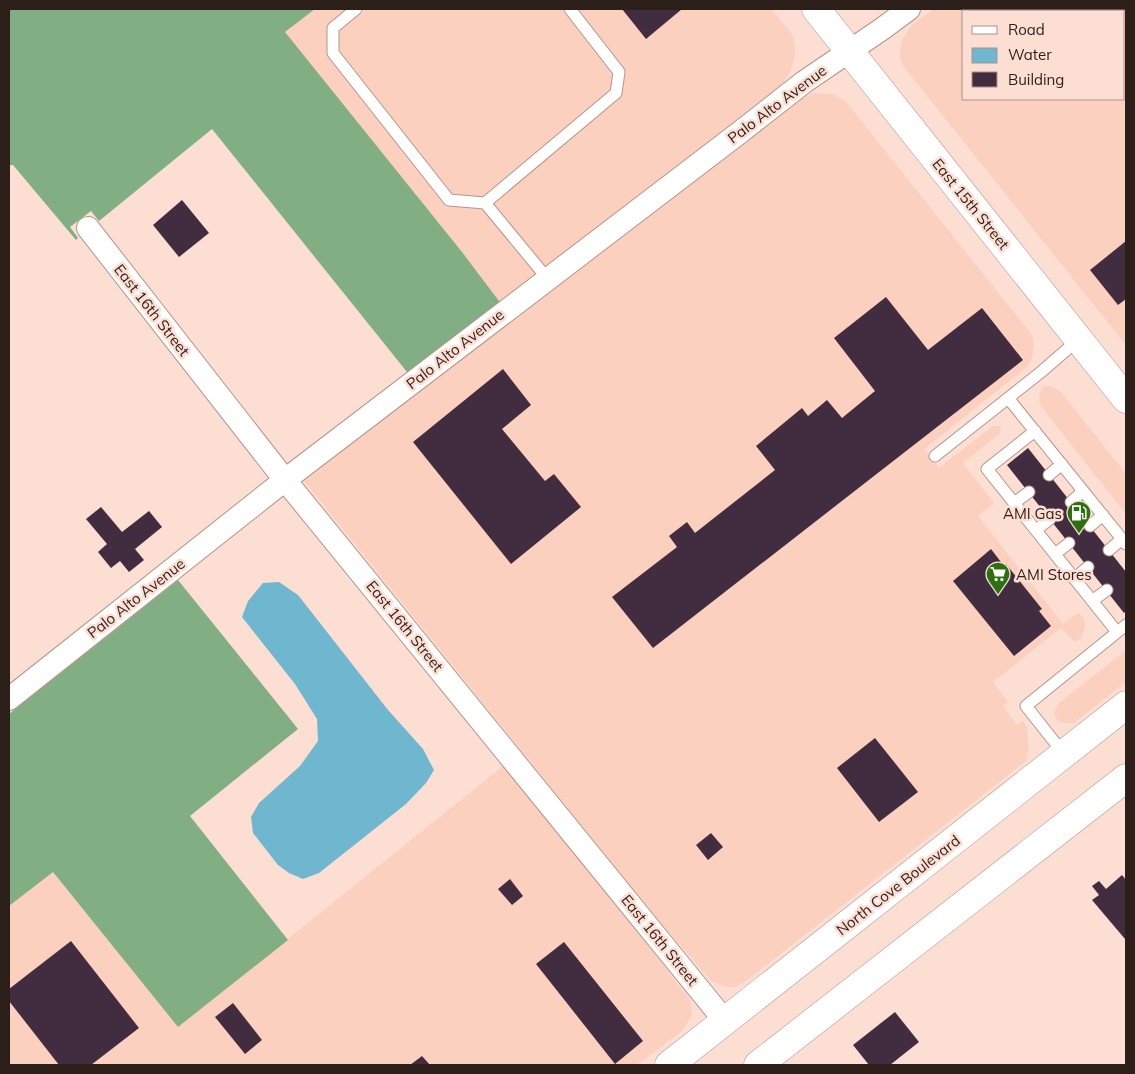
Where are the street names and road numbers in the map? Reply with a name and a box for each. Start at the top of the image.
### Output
street label: Palo Alto Avenue [724,61,830,147]
street label: East 15th Street [928,155,1014,253]
street label: East 16th Street [110,260,194,360]
street label: Palo Alto Avenue [402,305,508,393]
street label: Palo Alto Avenue [83,554,189,642]
street label: East 16th Street [362,577,448,675]
street label: North Cove Boulevard [832,831,964,939]
street label: East 16th Street [617,891,703,989]

